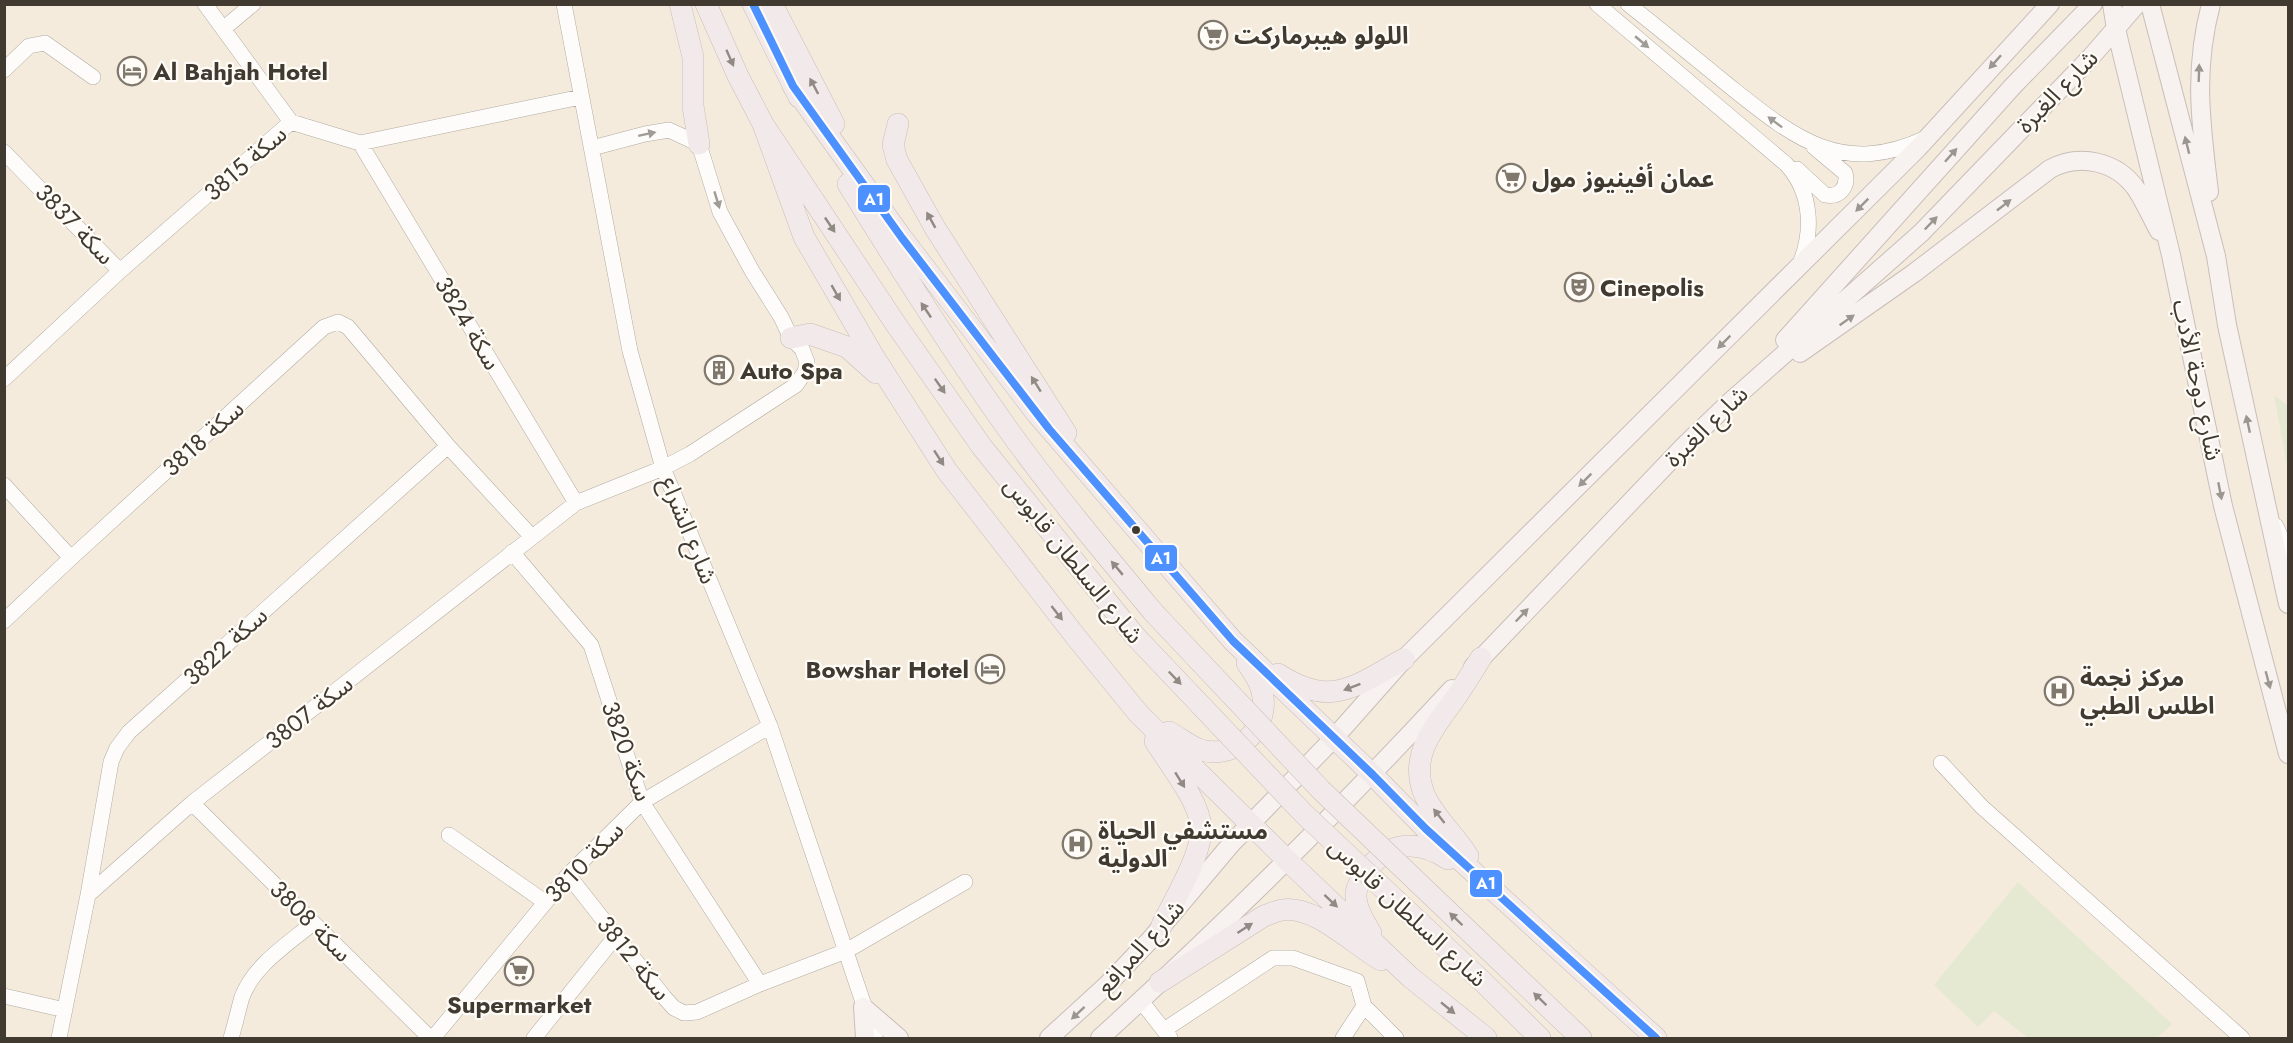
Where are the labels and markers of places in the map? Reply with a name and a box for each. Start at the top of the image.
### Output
place label: اللولو هيبرماركت [1234,18,1408,53]
supermarket icon: اللولو هيبرماركت [1197,19,1229,51]
place label: Al Bahjah Hotel [152,54,328,89]
hotel icon: Al Bahjah Hotel [116,55,148,87]
place label: عمان أفينيوز مول [1532,161,1714,196]
supermarket icon: عمان أفينيوز مول [1495,162,1527,194]
place label: Cinepolis [1600,270,1704,305]
theatre icon: Cinepolis [1563,271,1595,303]
place label: Auto Spa [739,353,843,388]
building icon: Auto Spa [703,354,735,386]
unlabelled marker [1130,524,1142,536]
place label: Bowshar Hotel [806,652,969,687]
hotel icon: Bowshar Hotel [974,653,1006,685]
place label: مركز نجمة اطلس الطبي [2080,660,2215,725]
hospital icon: مركز نجمة اطلس الطبي [2043,675,2075,707]
place label: مستشفي الحياة الدولية [1098,813,1268,876]
hospital icon: مستشفي الحياة الدولية [1061,828,1093,860]
supermarket icon: Supermarket [503,955,535,987]
place label: Supermarket [447,987,592,1022]

